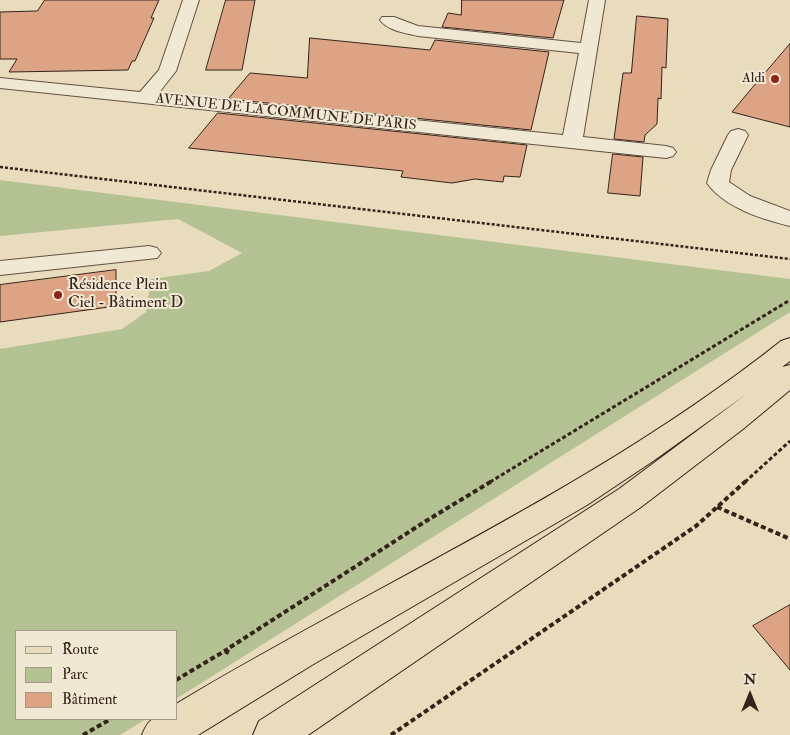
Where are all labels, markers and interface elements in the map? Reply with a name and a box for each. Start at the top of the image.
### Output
place label: Aldi [742,71,765,87]
marker: Aldi [769,73,781,85]
street label: AVENUE DE LA COMMUNE DE PARIS [155,91,417,135]
place label: Résidence Plein Ciel - Bâtiment D [68,276,183,314]
marker: Résidence Plein Ciel - Bâtiment D [52,289,64,301]
legend [15,630,178,720]
text: Route [62,640,99,659]
text: Parc [62,665,88,684]
north arrow [725,670,775,720]
text: N [744,671,756,688]
text: Bâtiment [62,690,117,709]

